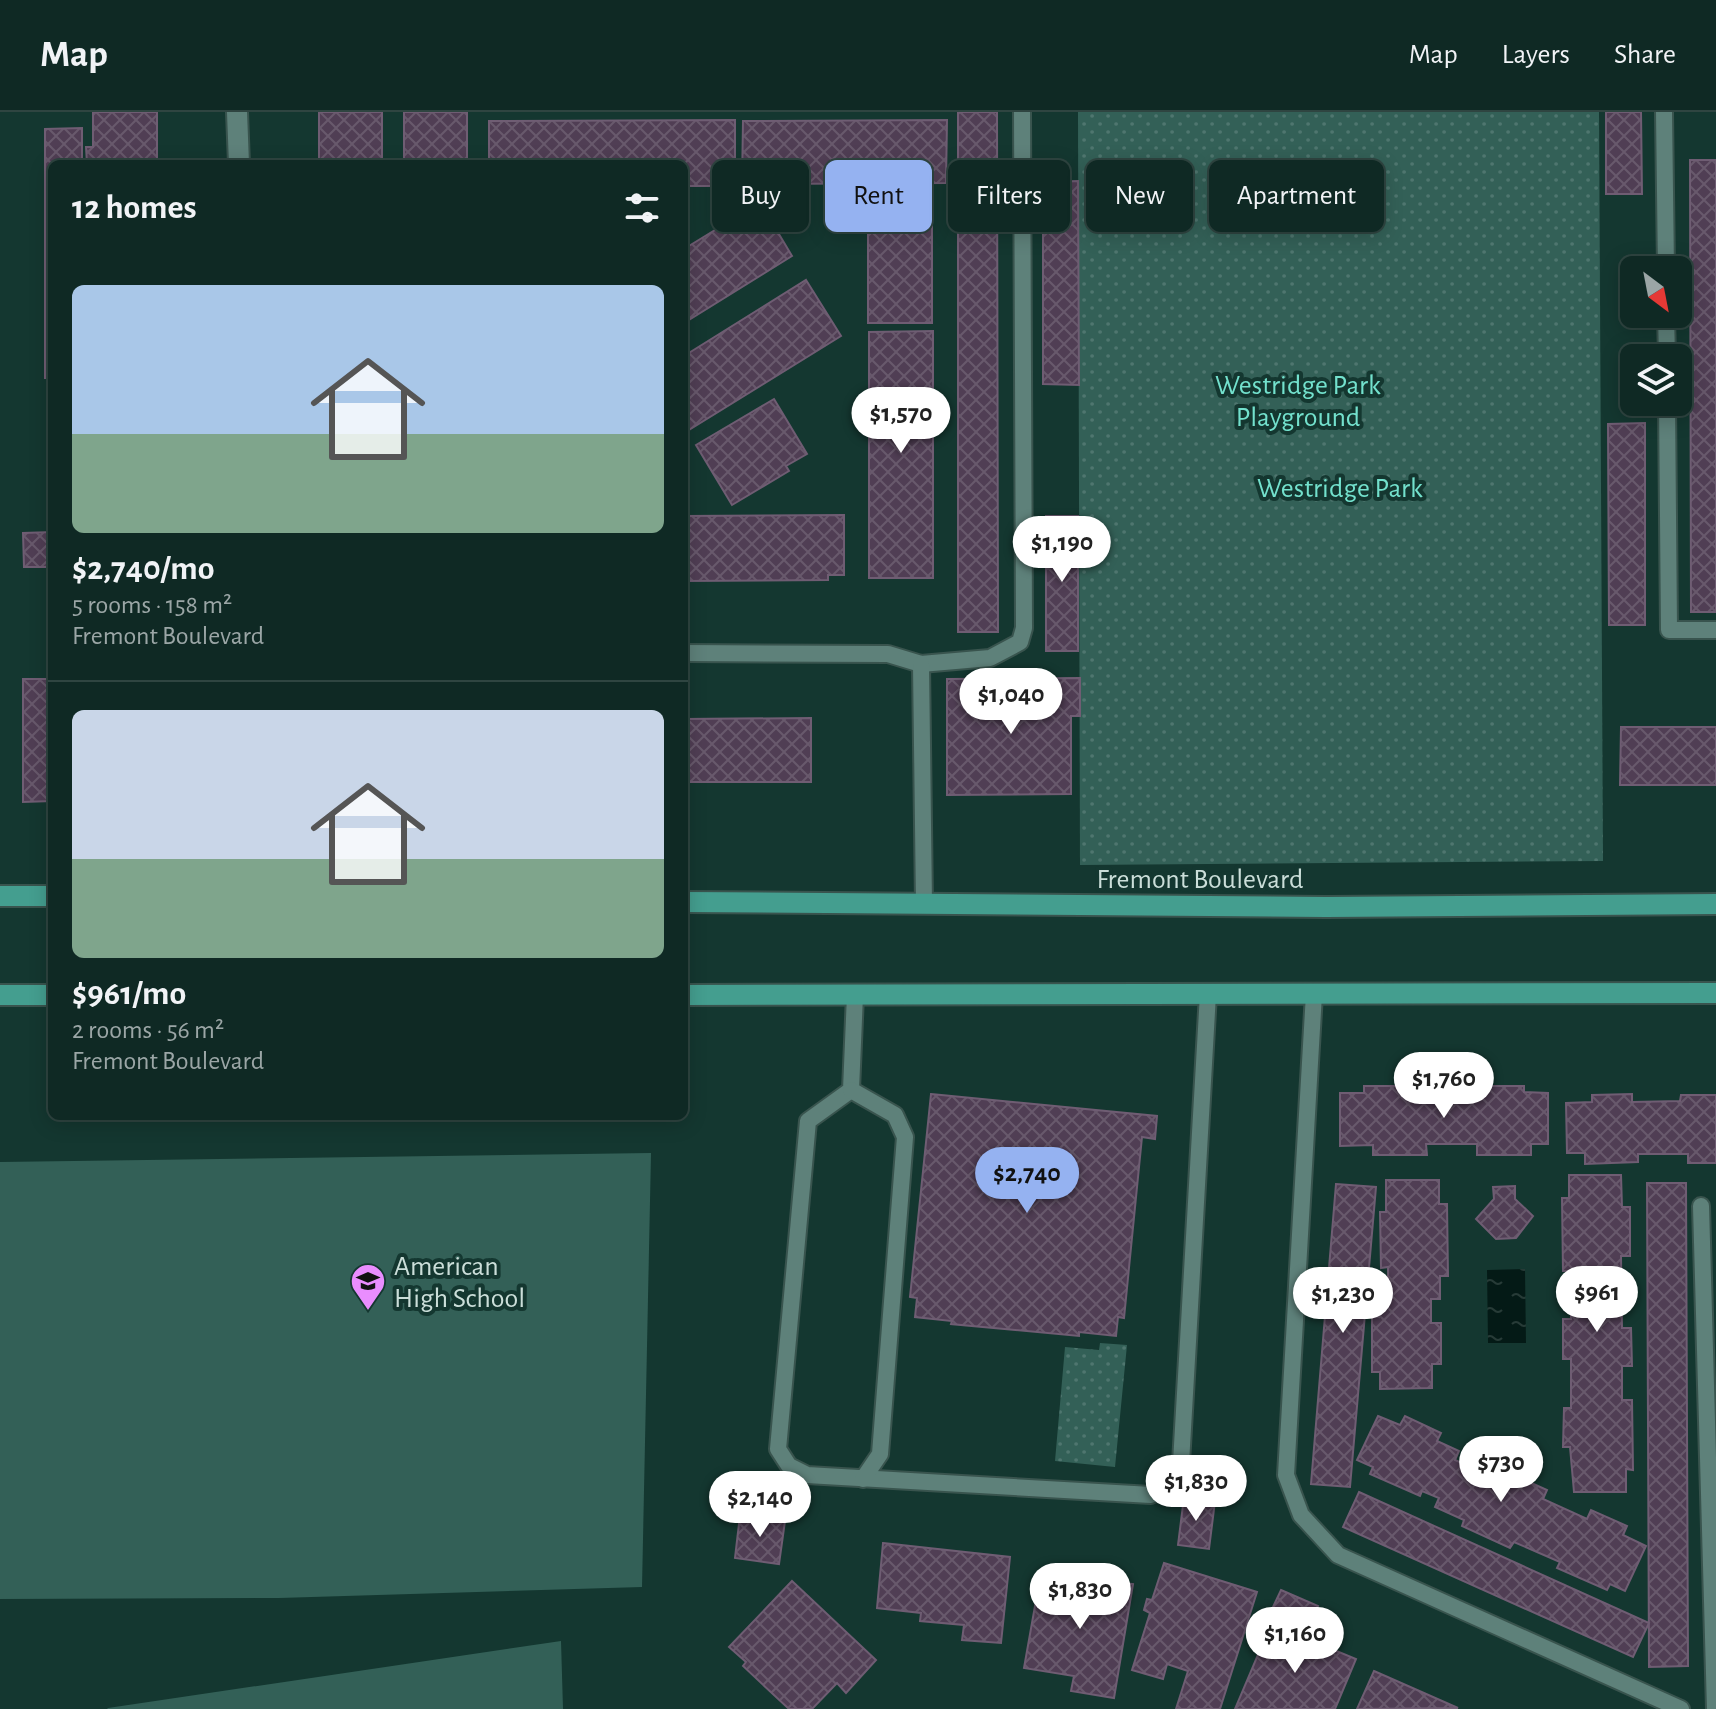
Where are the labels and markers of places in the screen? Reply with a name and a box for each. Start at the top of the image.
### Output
pin: $1,570 [836,387,966,455]
pin: $1,190 [997,516,1127,584]
pin: $1,040 [946,668,1076,736]
pin: $1,760 [1379,1052,1509,1120]
pin: $2,740 [962,1147,1092,1215]
place label: American High School [394,1253,525,1313]
school or university icon: American High School [349,1262,387,1312]
pin: $961 [1550,1266,1644,1334]
pin: $1,230 [1278,1267,1408,1335]
pin: $730 [1454,1436,1548,1504]
pin: $1,830 [1131,1455,1261,1523]
pin: $2,140 [695,1471,825,1539]
pin: $1,830 [1015,1563,1145,1631]
pin: $1,160 [1230,1607,1360,1675]

